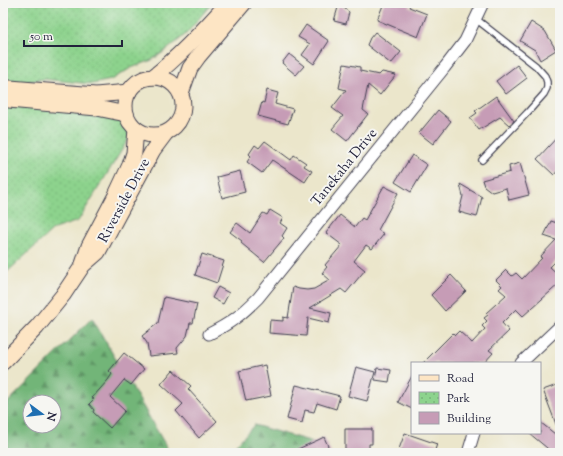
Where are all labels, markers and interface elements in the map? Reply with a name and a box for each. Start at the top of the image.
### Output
scale bar [24,22,122,48]
text: 50 m [29,28,53,46]
street label: Tanekaha Drive [307,125,383,211]
street label: Riverside Drive [94,155,156,247]
legend [411,362,541,434]
text: Road [447,370,474,388]
text: Park [447,390,470,408]
north arrow [22,394,62,434]
text: N [42,409,60,423]
text: Building [447,410,491,428]

